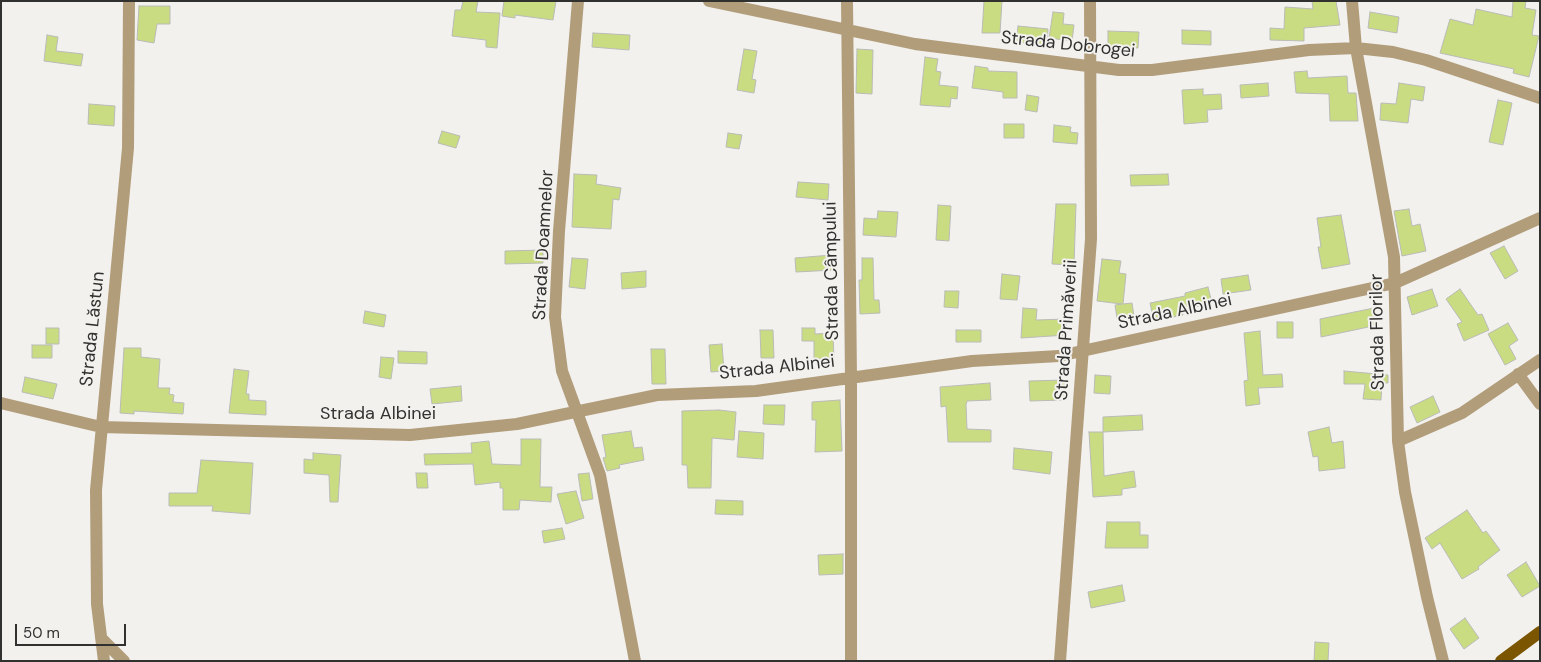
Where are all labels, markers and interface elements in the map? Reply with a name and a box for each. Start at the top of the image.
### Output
street label: Strada Dobrogei [1000,27,1136,63]
street label: Strada Doamnelor [529,169,559,321]
street label: Strada Câmpului [820,201,844,341]
street label: Strada Primăverii [1051,259,1083,401]
street label: Strada Lăstun [76,270,110,388]
street label: Strada Florilor [1366,274,1390,390]
street label: Strada Albinei [1116,289,1234,335]
street label: Strada Albinei [718,351,836,385]
street label: Strada Albinei [320,403,436,425]
scale bar [18,614,129,646]
text: 50 m [23,623,60,643]

